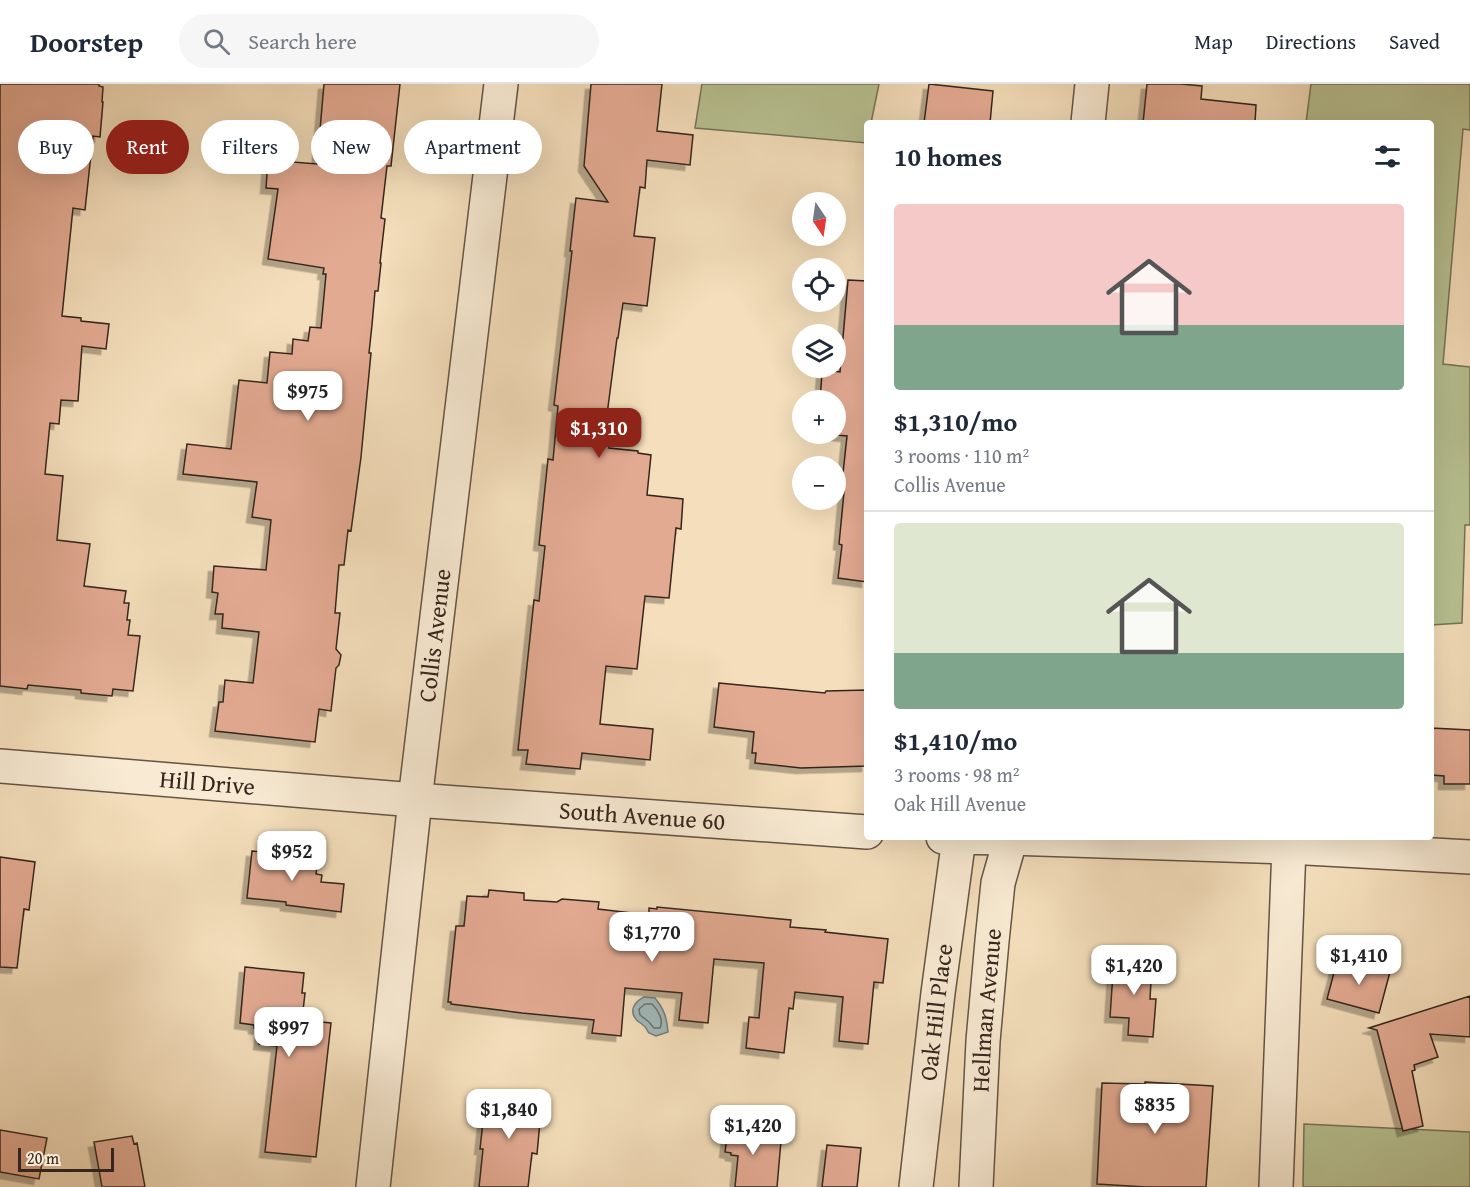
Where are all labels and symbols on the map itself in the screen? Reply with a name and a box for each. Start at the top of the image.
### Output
north arrow [792,192,846,246]
pin: $975 [272,371,344,422]
pin: $1,310 [550,408,648,459]
street label: Collis Avenue [409,567,460,704]
street label: Hill Drive [158,761,256,804]
street label: South Avenue 60 [558,792,726,839]
pin: $952 [256,831,328,882]
pin: $1,770 [603,912,701,963]
street label: Hellman Avenue [963,927,1010,1093]
pin: $1,410 [1310,935,1408,986]
street label: Oak Hill Place [910,941,962,1082]
pin: $1,420 [1085,945,1183,996]
pin: $997 [253,1007,325,1058]
pin: $835 [1119,1084,1191,1135]
pin: $1,840 [460,1089,558,1140]
pin: $1,420 [704,1105,802,1156]
scale bar [18,1145,114,1172]

